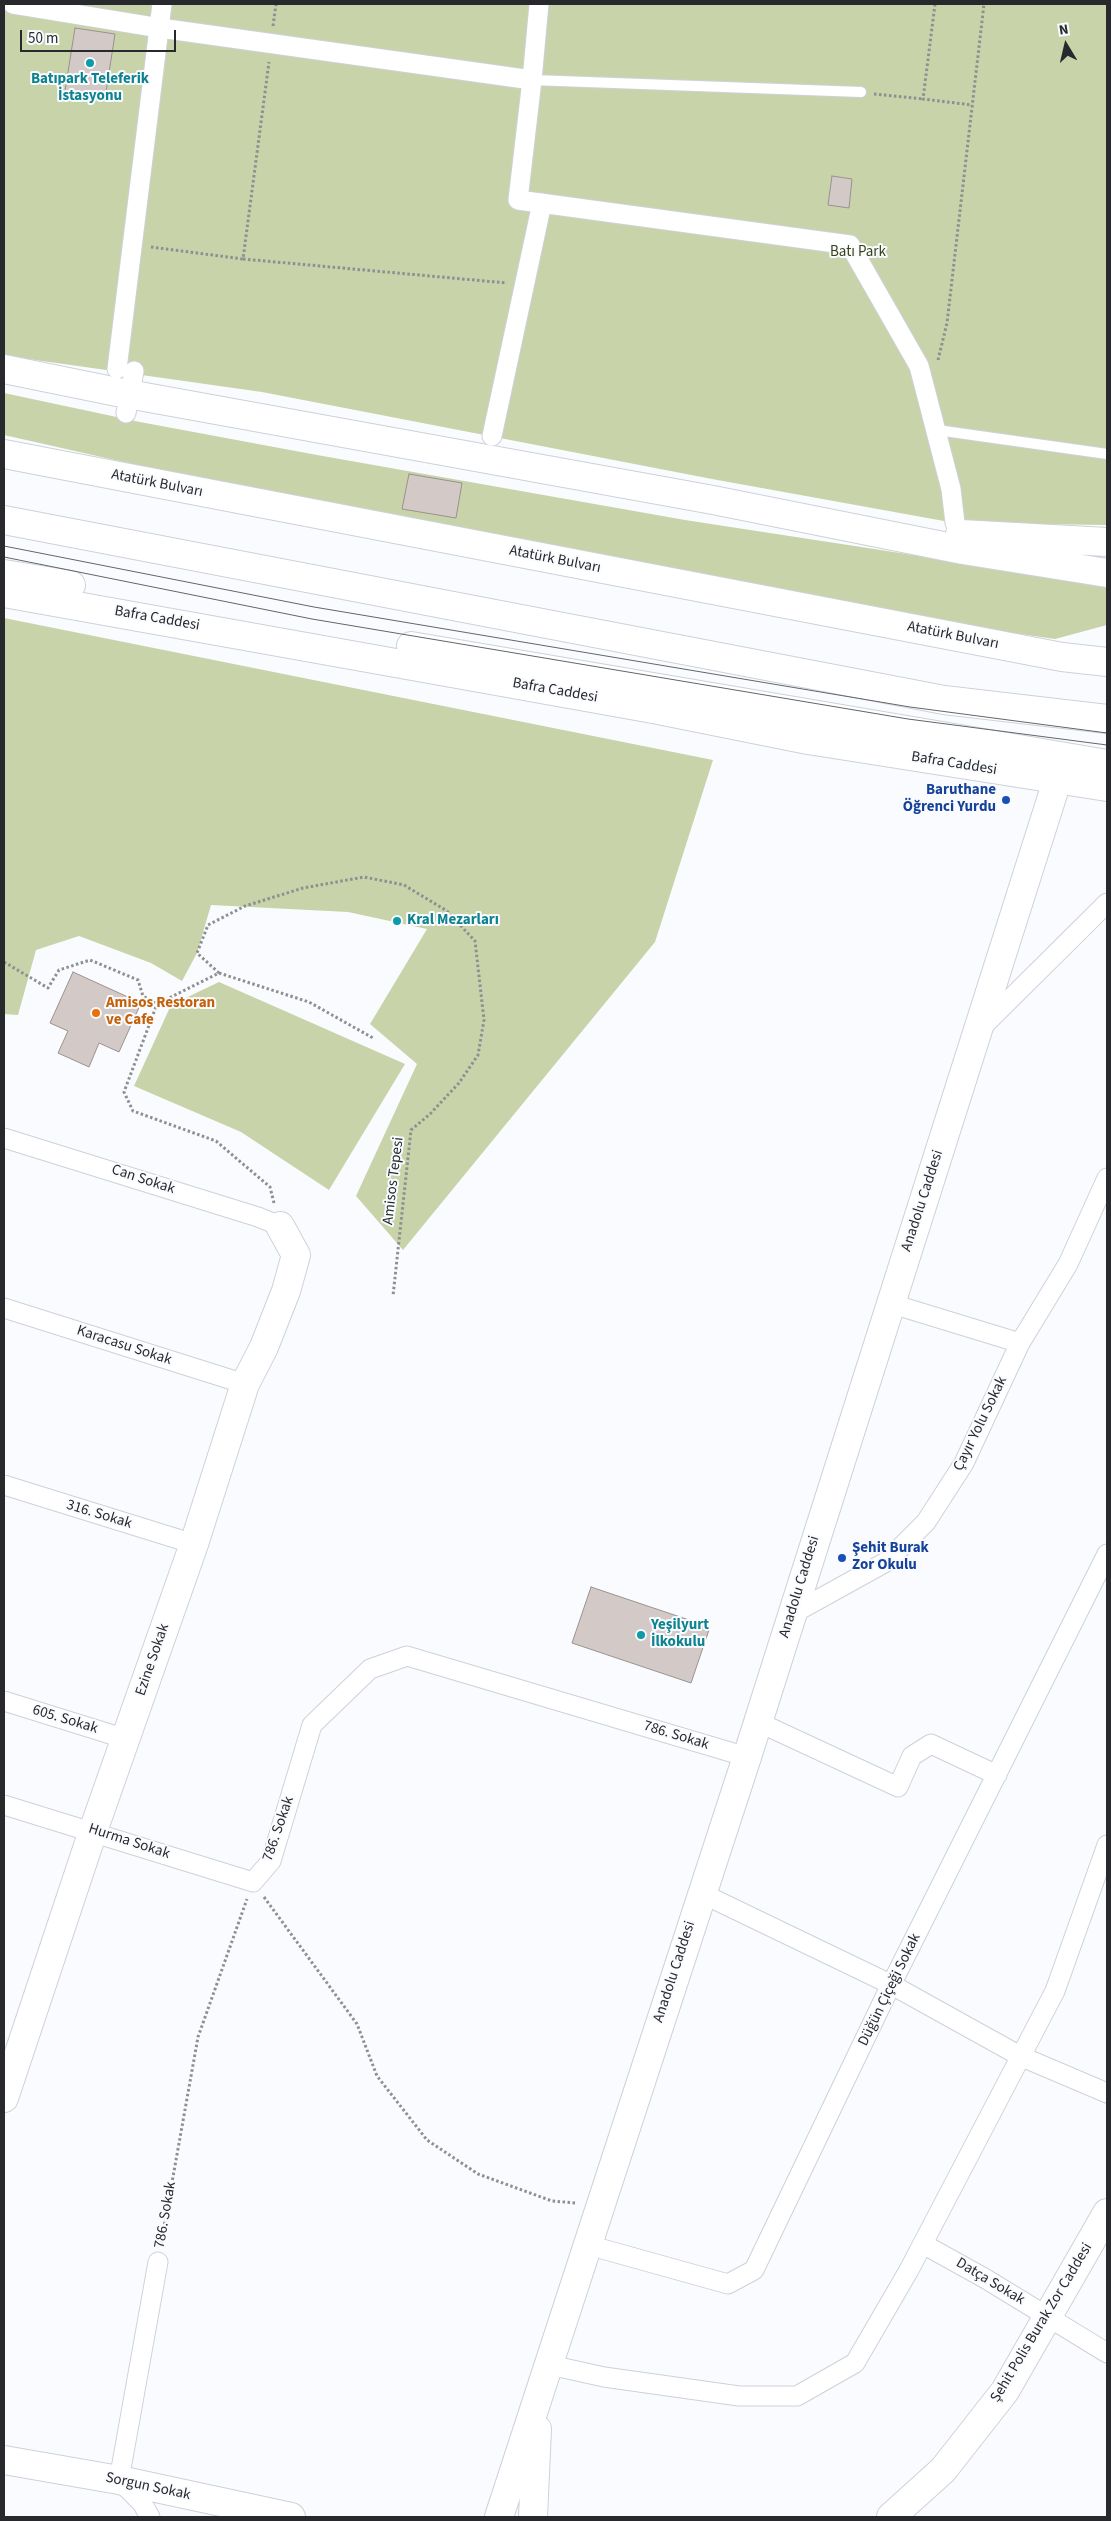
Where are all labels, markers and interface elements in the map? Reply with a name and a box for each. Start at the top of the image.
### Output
scale bar [22,20,179,52]
north arrow [1041,20,1091,70]
text: N [1057,20,1070,41]
text: 50 m [28,28,58,49]
marker: Batıpark Teleferik İstasyonu [84,57,96,69]
place label: Batıpark Teleferik İstasyonu [31,71,149,106]
park label: Batı Park [830,244,886,262]
street label: Atatürk Bulvarı [110,466,204,502]
street label: Atatürk Bulvarı [508,542,602,578]
street label: Bafra Caddesi [113,603,201,635]
street label: Atatürk Bulvarı [906,618,1000,654]
street label: Bafra Caddesi [511,675,599,707]
street label: Bafra Caddesi [910,748,998,780]
place label: Baruthane Öğrenci Yurdu [903,782,996,817]
marker: Baruthane Öğrenci Yurdu [1000,794,1012,806]
place label: Kral Mezarları [407,912,499,930]
marker: Kral Mezarları [391,915,403,927]
place label: Amisos Restoran ve Cafe [106,995,215,1030]
marker: Amisos Restoran ve Cafe [90,1007,102,1019]
street label: Amisos Tepesi [380,1136,408,1226]
street label: Anadolu Caddesi [898,1148,948,1254]
street label: Can Sokak [109,1161,177,1199]
street label: Karacasu Sokak [74,1322,174,1370]
street label: Çayır Yolu Sokak [950,1374,1012,1474]
street label: 316. Sokak [64,1497,134,1533]
street label: Anadolu Caddesi [776,1534,824,1640]
place label: Şehit Burak Zor Okulu [852,1540,929,1575]
marker: Şehit Burak Zor Okulu [836,1552,848,1564]
place label: Yeşilyurt İlkokulu [651,1617,709,1652]
street label: Ezine Sokak [132,1622,174,1698]
marker: Yeşilyurt İlkokulu [635,1629,647,1641]
street label: 605. Sokak [30,1702,100,1738]
street label: 786. Sokak [641,1718,711,1754]
street label: 786. Sokak [260,1794,298,1864]
street label: Hurma Sokak [86,1820,172,1864]
street label: Anadolu Caddesi [650,1919,700,2025]
street label: Düğün Çiçeği Sokak [855,1931,925,2049]
street label: 786. Sokak [151,2180,181,2250]
street label: Şehit Polis Burak Zor Caddesi [987,2240,1097,2406]
street label: Datça Sokak [952,2254,1028,2310]
street label: Sorgun Sokak [104,2469,192,2505]

